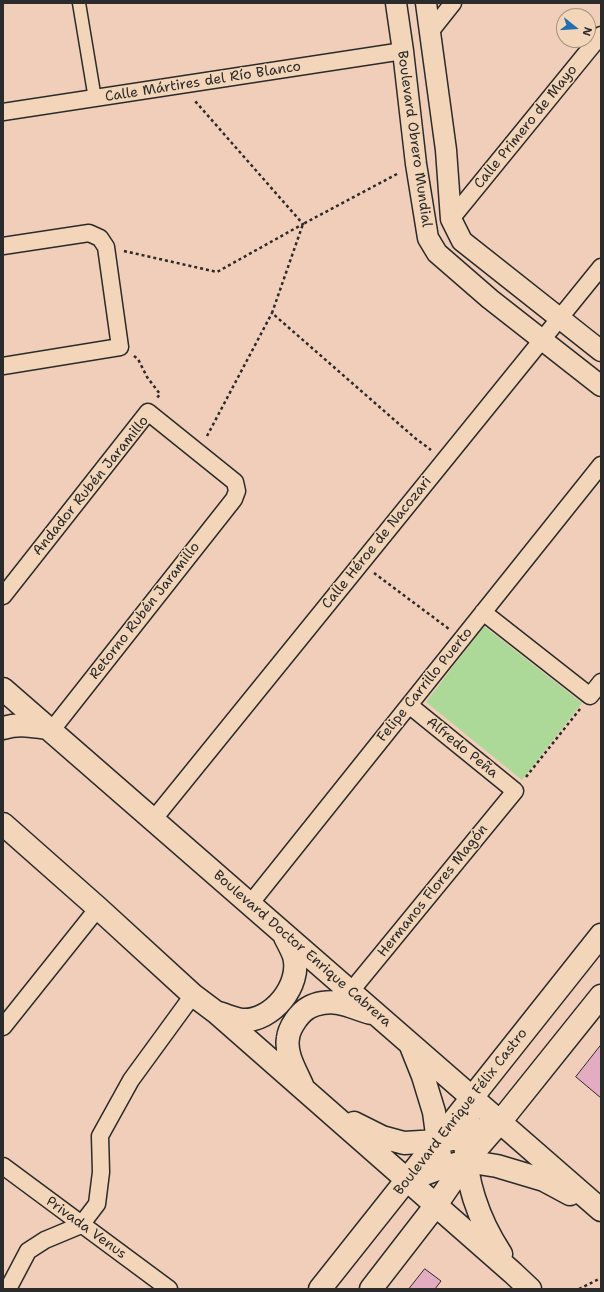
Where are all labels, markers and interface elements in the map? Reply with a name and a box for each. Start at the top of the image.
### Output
north arrow [556,8,596,48]
text: N [579,25,595,38]
street label: Boulevard Obrero Mundial [393,50,435,228]
street label: Calle Mártires del Río Blanco [104,58,302,106]
street label: Calle Primero de Mayo [471,62,581,192]
street label: Andador Rubén Jaramillo [29,413,153,559]
street label: Calle Héroe de Nacozari [319,474,435,612]
street label: Retorno Rubén Jaramillo [86,539,204,683]
street label: Felipe Carrillo Puerto [374,625,476,745]
street label: Alfredo Peña [423,714,501,782]
street label: Hermanos Flores Magón [374,821,492,961]
street label: Boulevard Doctor Enrique Cabrera [210,867,394,1031]
street label: Boulevard Enrique Félix Castro [391,1025,531,1199]
street label: Privada Venus [42,1193,130,1263]

